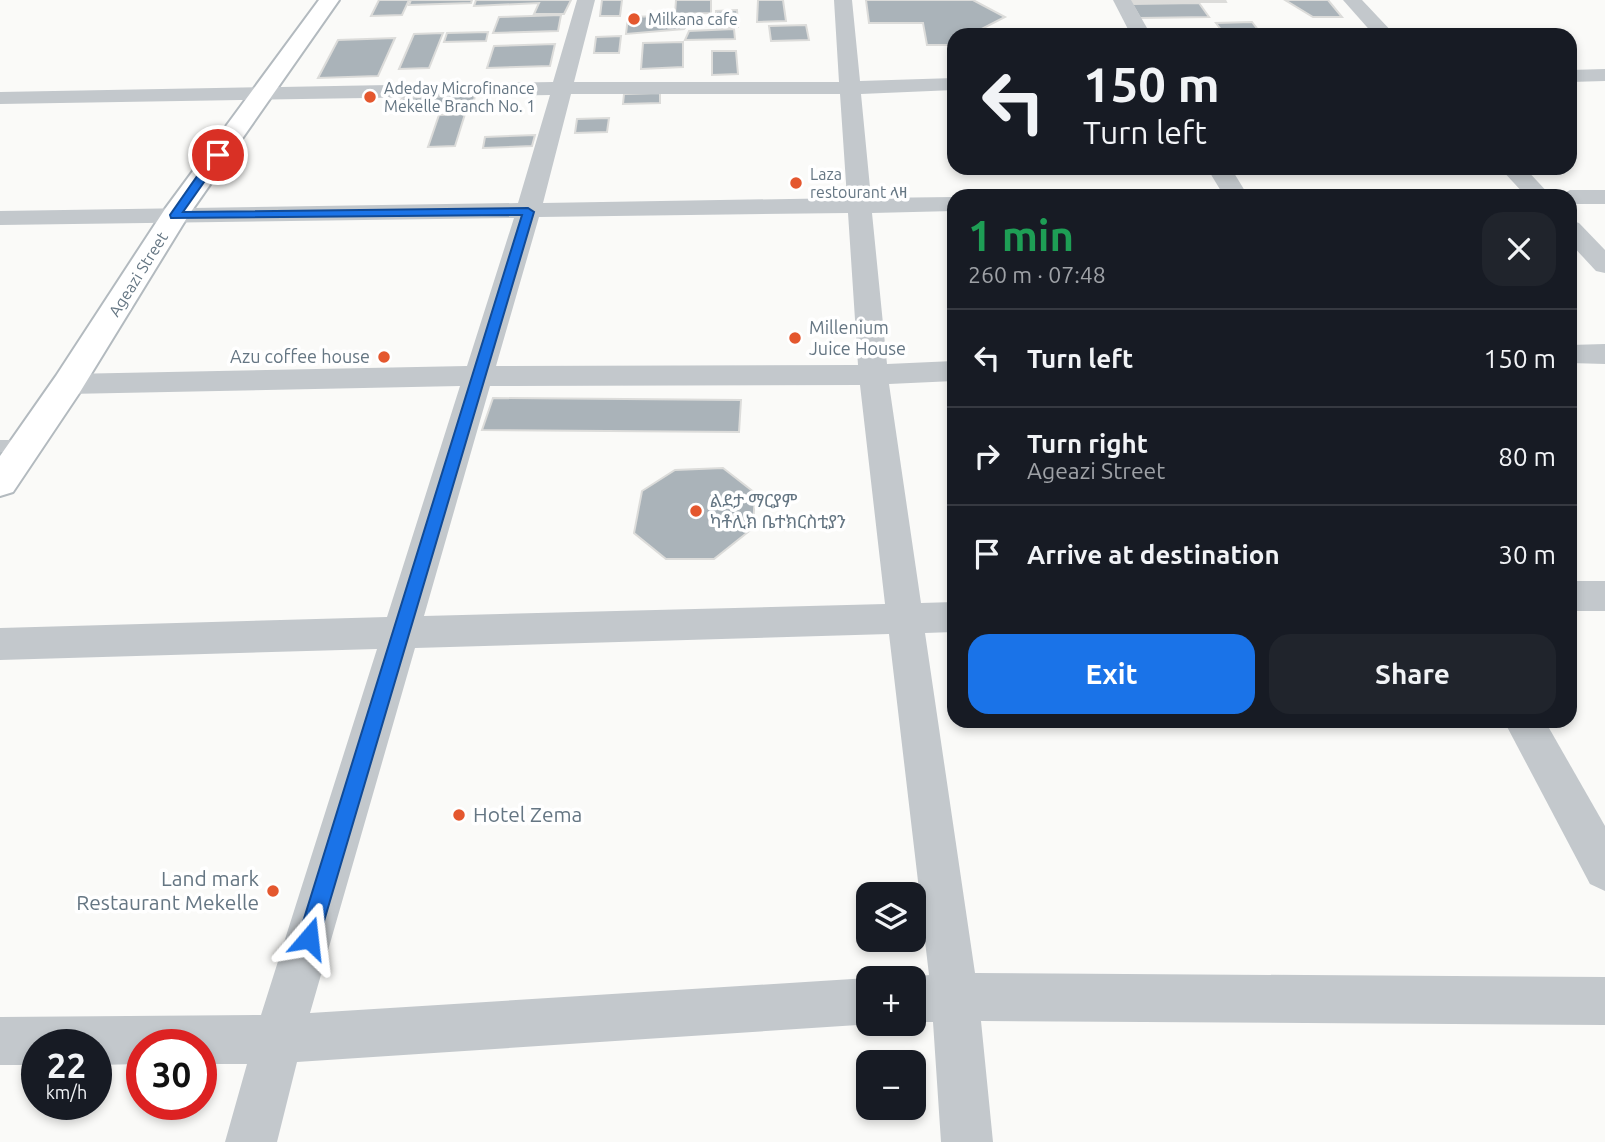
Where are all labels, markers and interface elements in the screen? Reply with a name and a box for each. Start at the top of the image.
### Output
place label: Milkana cafe [648,10,738,28]
marker: Milkana cafe [626,11,642,27]
icon: left [968,56,1059,147]
text: 150 m [1083,56,1220,111]
place label: Adeday Microfinance Mekelle Branch No. 1 [384,79,535,115]
marker: Adeday Microfinance Mekelle Branch No. 1 [362,89,378,105]
text: Turn left [1083,114,1207,150]
pin [188,125,248,185]
icon: arrive [199,136,237,174]
place label: Laza restourant ላዛ [810,165,908,201]
marker: Laza restourant ላዛ [788,175,804,191]
text: 1 min [968,212,1074,259]
button: close [1482,212,1556,286]
street label: Ageazi Street [105,228,172,320]
text: 260 m · 07:48 [968,262,1106,287]
place label: Millenium Juice House [809,317,906,358]
marker: Millenium Juice House [787,330,803,346]
icon: left [968,339,1006,377]
text: Turn left [1027,344,1133,373]
text: 150 m [1484,344,1556,373]
place label: Azu coffee house [230,346,370,366]
marker: Azu coffee house [376,349,392,365]
text: Turn right [1027,429,1148,458]
icon: right [968,437,1006,475]
text: 80 m [1498,442,1556,471]
text: Ageazi Street [1027,458,1165,483]
place label: ልደታ ማርያም ካቶሊክ ቤተክርስቲያን [710,490,846,531]
marker: ልደታ ማርያም ካቶሊክ ቤተክርስቲያን [688,503,704,519]
icon: arrive [968,535,1006,573]
text: Arrive at destination [1027,540,1280,569]
text: 30 m [1498,540,1556,569]
button: Exit [968,634,1255,714]
button: Share [1269,634,1556,714]
place label: Hotel Zema [473,802,582,826]
marker: Hotel Zema [451,807,467,823]
place label: Land mark Restaurant Mekelle [76,866,259,914]
map controls [856,882,926,1120]
button: layers [856,882,926,952]
marker: Land mark Restaurant Mekelle [265,883,281,899]
position arrow [272,901,346,975]
button: + [856,966,926,1036]
speed limit sign: 30 [126,1029,217,1120]
text: 22 [47,1045,86,1085]
button: − [856,1050,926,1120]
text: km/h [46,1082,87,1102]

